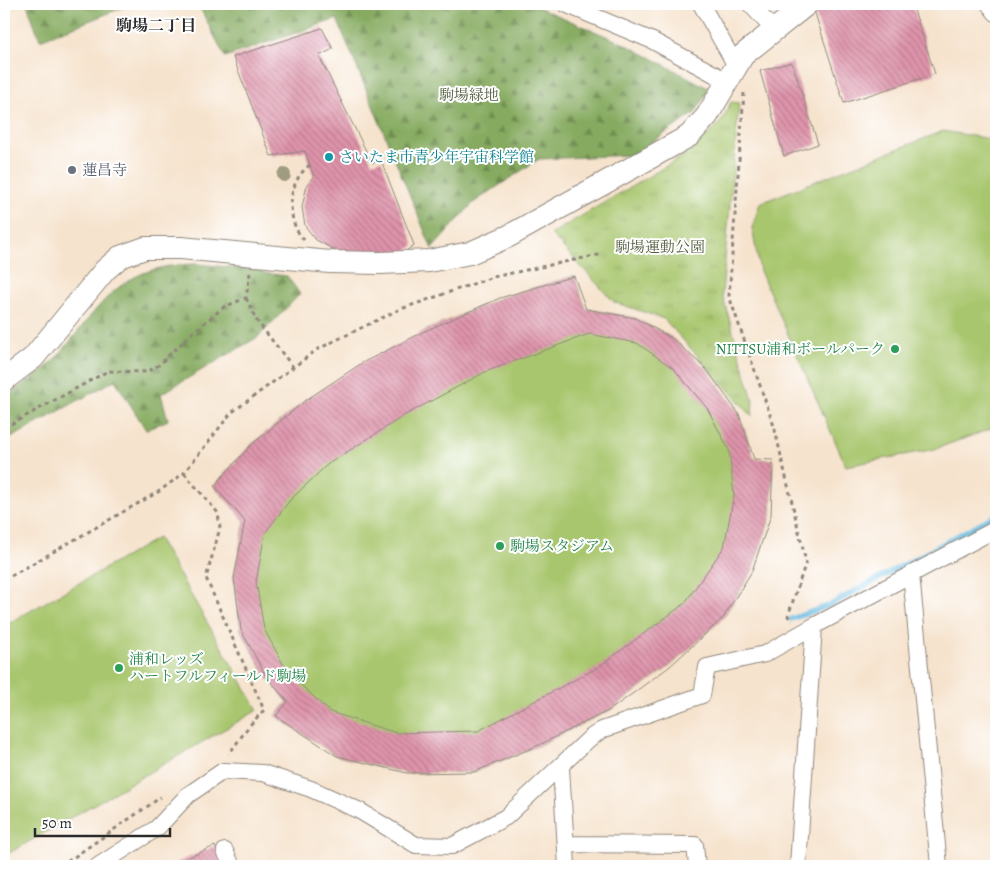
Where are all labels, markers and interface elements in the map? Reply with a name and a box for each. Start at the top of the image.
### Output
district label: 駒場二丁目 [116,15,196,37]
park label: 駒場緑地 [439,85,499,105]
place label: さいたま市青少年宇宙科学館 [339,147,534,167]
marker: さいたま市青少年宇宙科学館 [323,151,335,163]
place label: 蓮昌寺 [82,160,127,180]
marker: 蓮昌寺 [66,164,78,176]
park label: 駒場運動公園 [615,237,705,257]
place label: NITTSU浦和ボールパーク [716,339,885,359]
marker: NITTSU浦和ボールパーク [889,343,901,355]
place label: 駒場スタジアム [510,536,614,556]
marker: 駒場スタジアム [494,540,506,552]
place label: 浦和レッズ ハートフルフィールド駒場 [129,649,306,686]
marker: 浦和レッズ ハートフルフィールド駒場 [113,662,125,674]
scale bar [35,805,170,837]
text: 50 m [42,813,72,833]

